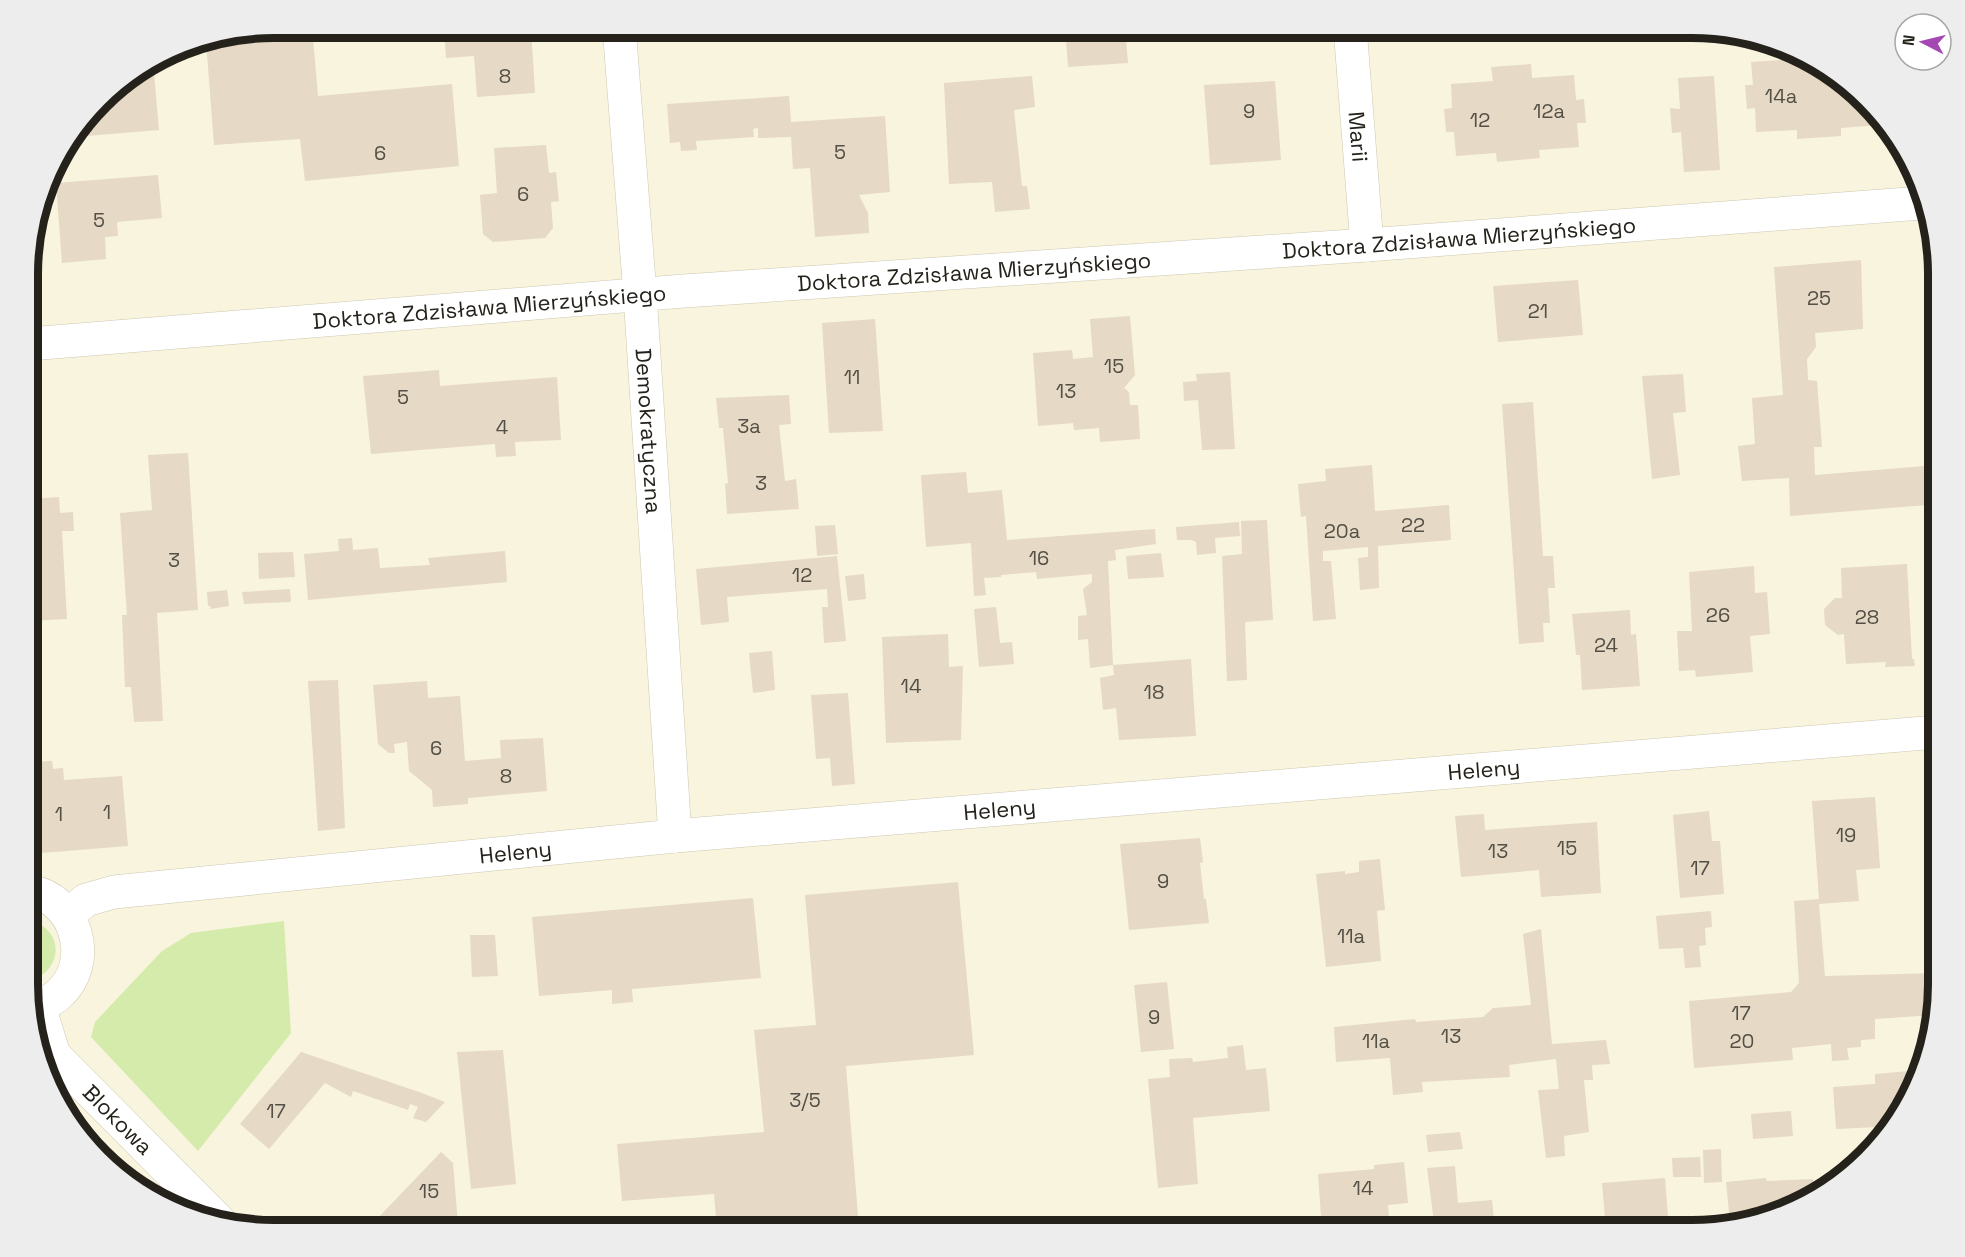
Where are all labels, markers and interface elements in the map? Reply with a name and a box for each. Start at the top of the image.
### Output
north arrow [1893,12,1953,72]
text: N [1898,34,1920,47]
house number: 8 [499,63,511,89]
house number: 14a [1765,83,1797,109]
house number: 9 [1243,98,1255,124]
house number: 12a [1533,98,1565,124]
house number: 12 [1470,107,1490,133]
street label: Marii [1343,110,1374,163]
house number: 5 [834,139,846,165]
house number: 6 [374,140,386,166]
house number: 6 [517,181,529,207]
house number: 5 [93,207,105,233]
street label: Doktora Zdzisława Mierzyńskiego [1281,211,1637,265]
street label: Doktora Zdzisława Mierzyńskiego [796,246,1152,297]
street label: Doktora Zdzisława Mierzyńskiego [312,278,667,335]
house number: 25 [1807,285,1831,311]
house number: 21 [1528,298,1548,324]
street label: Demokratyczna [630,347,668,515]
house number: 15 [1104,353,1124,379]
house number: 11 [844,364,860,390]
house number: 13 [1056,378,1076,404]
house number: 5 [397,384,409,410]
house number: 3a [737,413,761,439]
house number: 4 [496,414,508,440]
house number: 3 [755,470,767,496]
house number: 22 [1401,512,1425,538]
house number: 20a [1324,518,1360,544]
house number: 16 [1029,545,1049,571]
house number: 3 [168,547,180,573]
house number: 12 [792,562,812,588]
house number: 26 [1706,602,1730,628]
house number: 28 [1855,604,1879,630]
house number: 24 [1594,632,1618,658]
house number: 14 [901,673,921,699]
house number: 18 [1144,679,1164,705]
house number: 6 [430,735,442,761]
street label: Heleny [1447,752,1521,786]
house number: 8 [500,763,512,789]
street label: Heleny [962,792,1037,826]
house number: 1 [103,799,111,825]
house number: 1 [55,801,63,827]
house number: 19 [1836,822,1856,848]
street label: Heleny [478,834,553,869]
house number: 15 [1557,835,1577,861]
house number: 13 [1488,838,1508,864]
house number: 17 [1690,855,1710,881]
house number: 9 [1157,868,1169,894]
house number: 11a [1337,923,1365,949]
house number: 17 [1731,1000,1751,1026]
house number: 9 [1148,1004,1160,1030]
house number: 13 [1441,1023,1461,1049]
house number: 11a [1362,1028,1390,1054]
house number: 20 [1730,1028,1754,1054]
street label: Blokowa [77,1078,159,1161]
house number: 3/5 [789,1087,821,1113]
house number: 17 [266,1098,286,1124]
house number: 14 [1353,1175,1373,1201]
house number: 15 [419,1178,439,1204]

